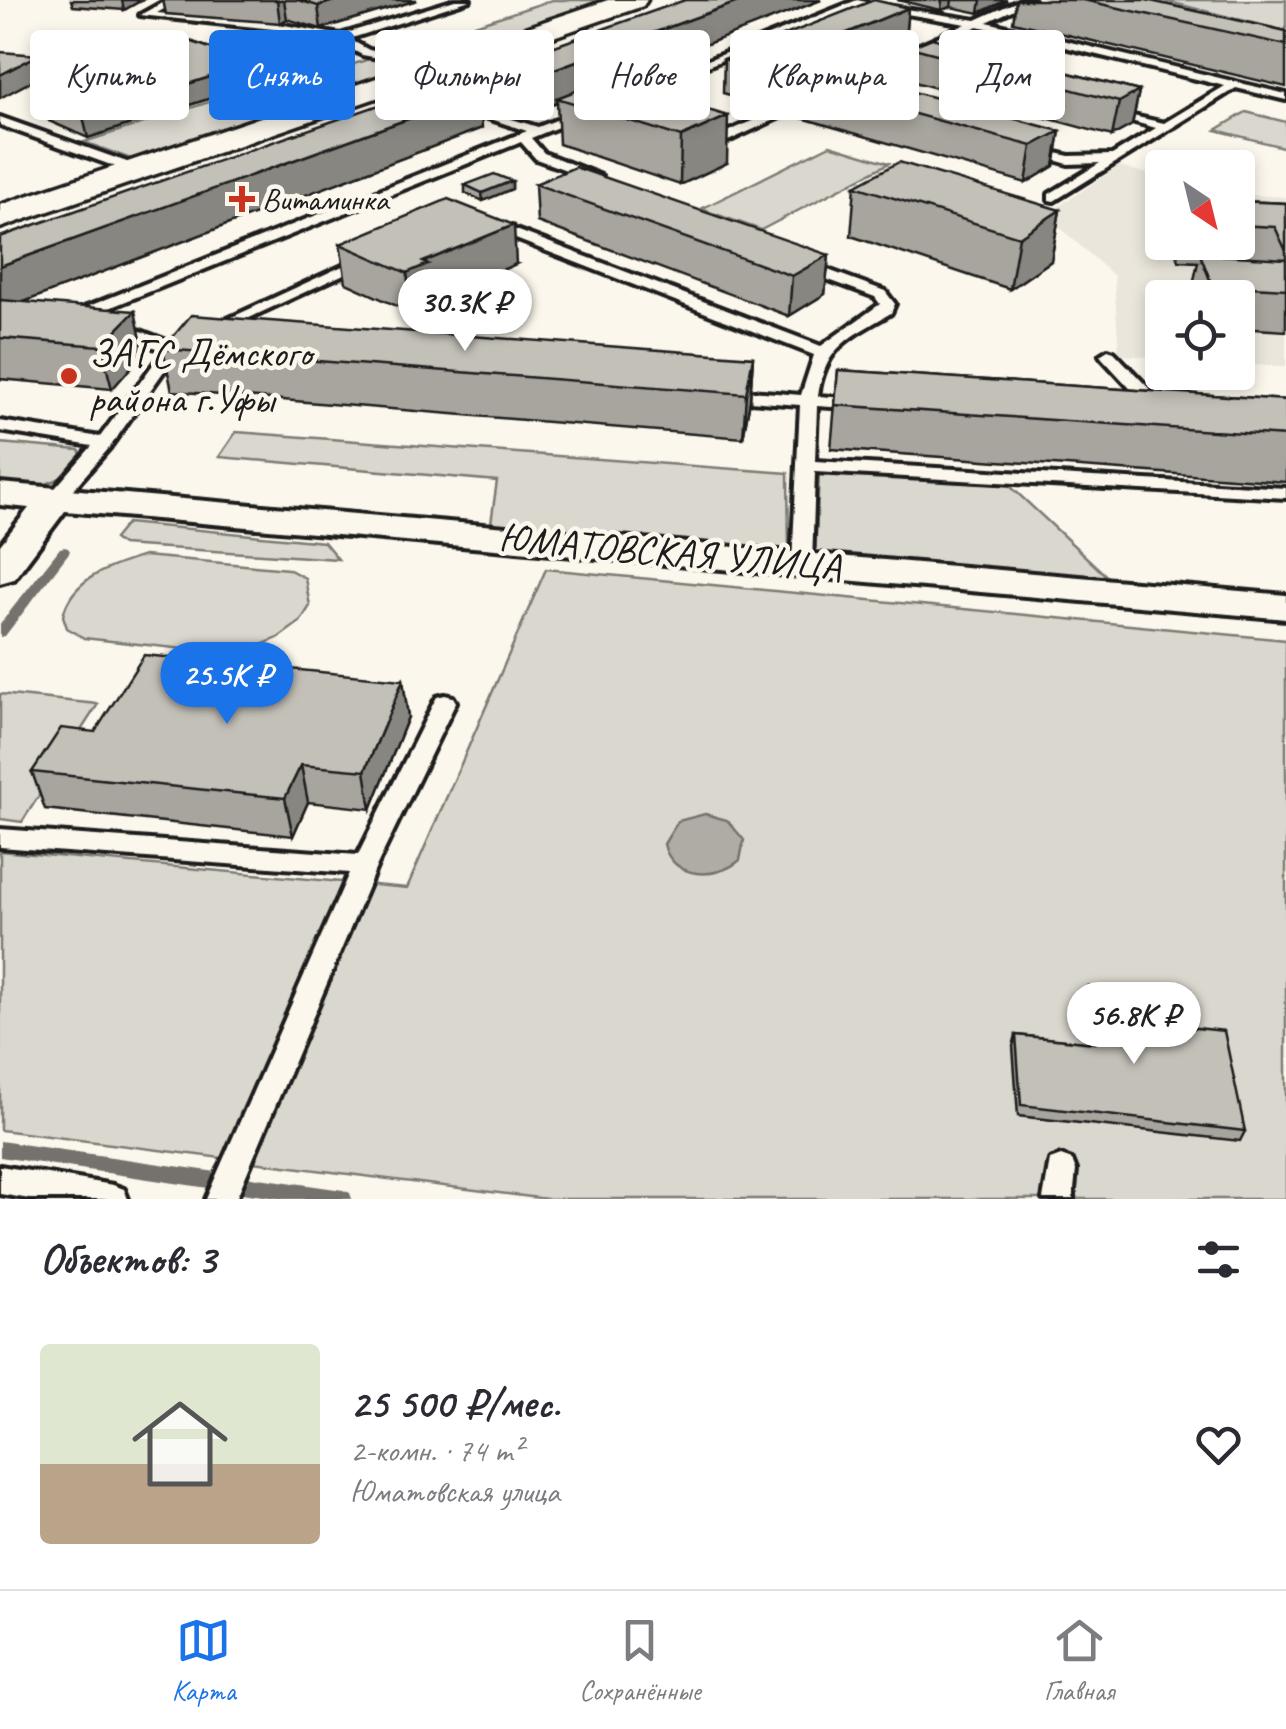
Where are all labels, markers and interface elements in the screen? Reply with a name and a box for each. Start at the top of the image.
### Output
chip: Купить [30,30,189,120]
chip: Снять [209,30,355,120]
chip: Фильтры [375,30,554,120]
chip: Новое [574,30,710,120]
chip: Квартира [730,30,919,120]
chip: Дом [939,30,1065,120]
north arrow [1145,150,1255,260]
map controls [1145,150,1255,390]
place label: Витаминка [262,179,390,220]
marker: Витаминка [231,188,253,210]
pin: 30.3K ₽ [373,269,557,354]
button: locate [1145,280,1255,390]
text: 30.3K ₽ [420,281,510,322]
place label: ЗАГС Дёмского района г.Уфы [89,328,315,424]
marker: ЗАГС Дёмского района г.Уфы [58,365,80,387]
street label: ЮМАТОВСКАЯ УЛИЦА [497,512,844,592]
pin: 25.5K ₽ [135,642,319,727]
text: 25.5K ₽ [182,654,272,695]
pin: 56.8K ₽ [1042,982,1226,1067]
text: 56.8K ₽ [1089,994,1179,1035]
icon: filters [1191,1232,1246,1287]
text: Объектов: 3 [40,1233,216,1286]
text: 25 500 ₽/мес. [350,1377,560,1430]
icon: home [120,1384,240,1504]
icon: heart [1191,1417,1246,1472]
text: 2-комн. · 74 m² [350,1430,522,1471]
text: Юматовская улица [350,1471,560,1512]
tab: Карта [172,1613,236,1708]
tab: Сохранённые [579,1613,701,1708]
tab: Главная [1044,1613,1114,1708]

